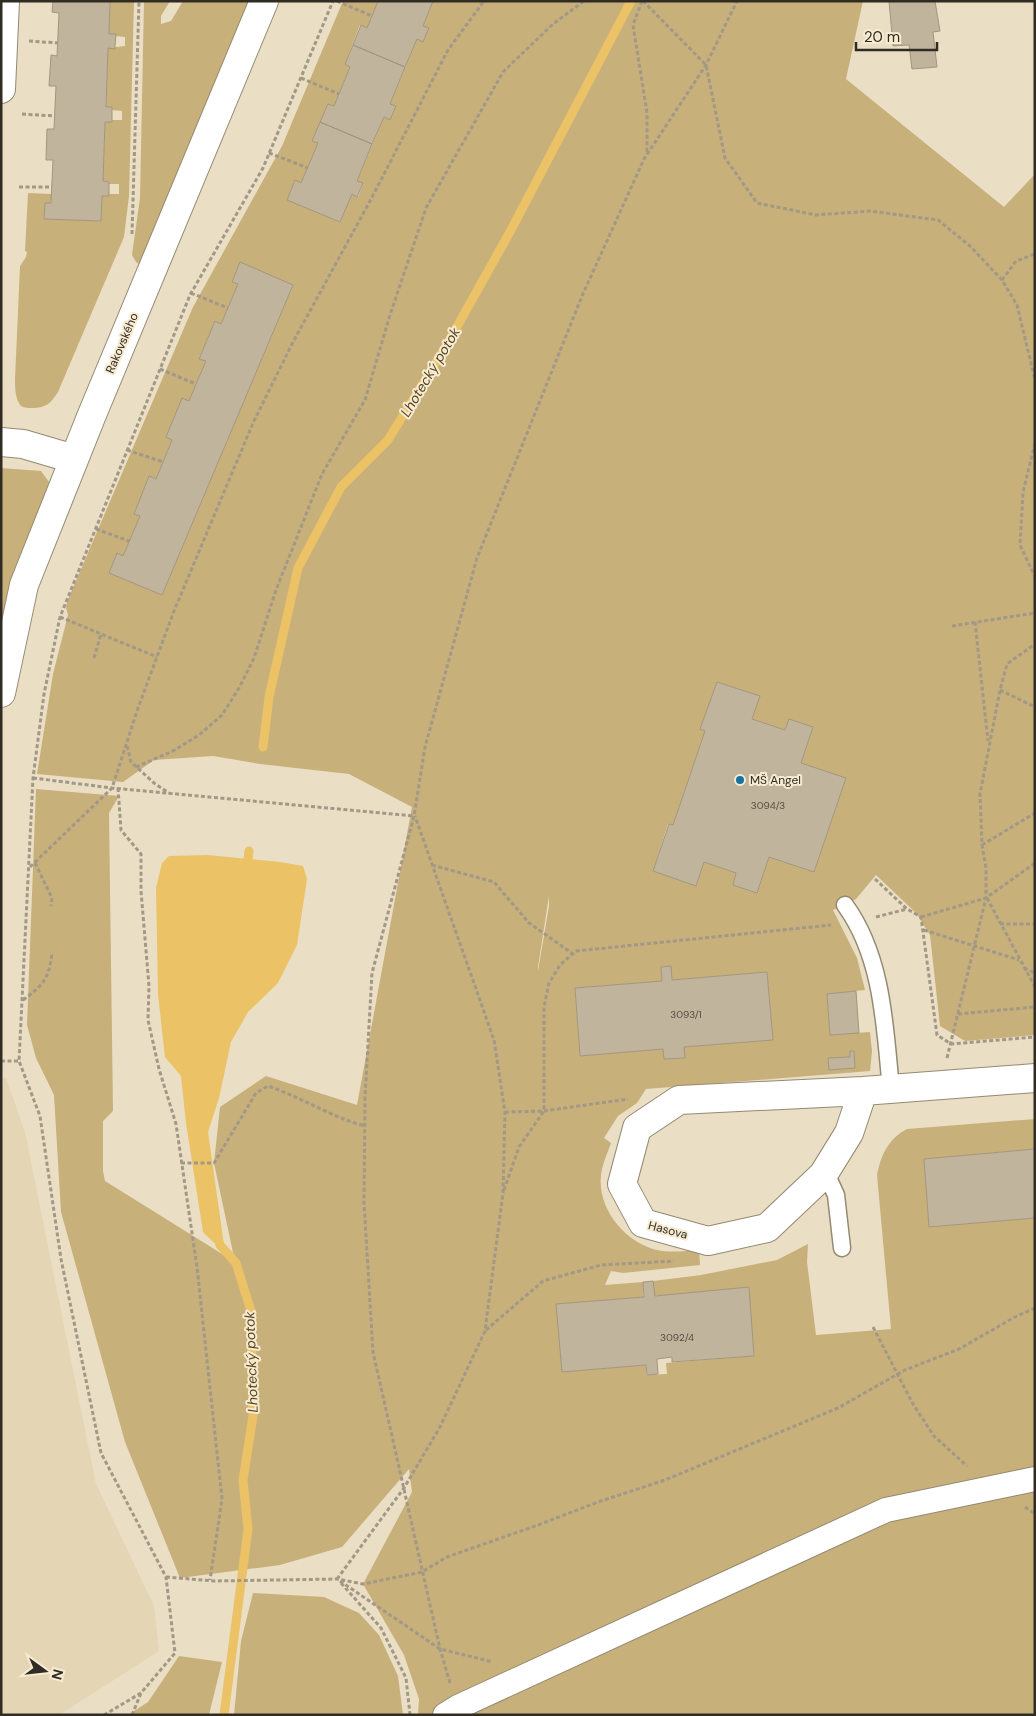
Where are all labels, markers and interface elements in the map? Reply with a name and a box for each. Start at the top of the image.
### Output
scale bar [856,20,937,52]
text: 20 m [864,27,900,47]
street label: Rakovského [102,310,142,376]
water label: Lhotecký potok [396,323,464,420]
place label: MŠ Angel [750,772,801,788]
marker: MŠ Angel [734,774,746,786]
house number: 3094/3 [751,799,785,812]
house number: 3093/1 [670,1008,702,1021]
street label: Hasova [647,1217,689,1243]
water label: Lhotecký potok [240,1310,262,1413]
house number: 3092/4 [660,1331,694,1344]
north arrow [20,1646,70,1696]
text: N [48,1667,68,1682]

